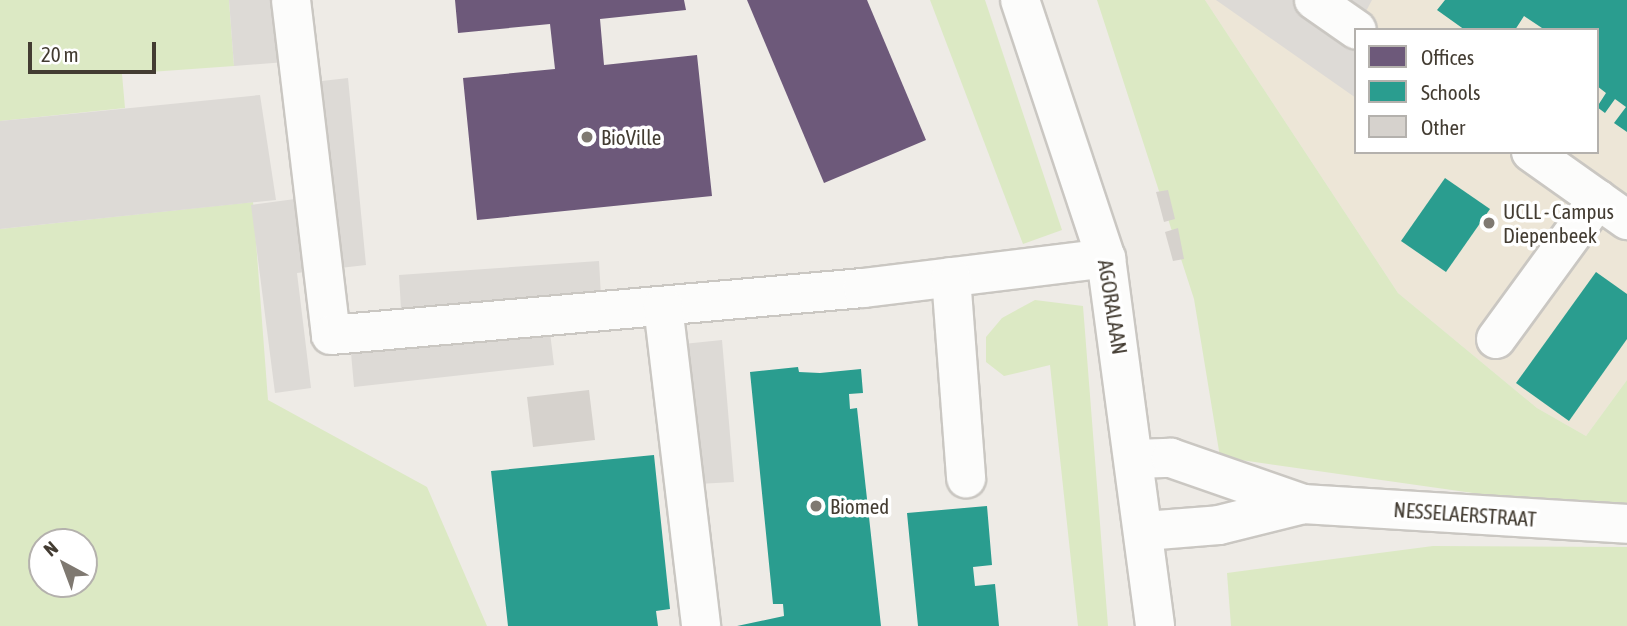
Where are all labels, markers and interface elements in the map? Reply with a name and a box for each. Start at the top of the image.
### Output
scale bar [32,28,159,72]
legend [1354,28,1599,154]
text: 20 m [41,42,79,66]
text: Offices [1421,45,1474,69]
text: Schools [1421,80,1481,104]
text: Other [1421,115,1465,139]
place label: BioVille [601,124,661,150]
marker: BioVille [579,129,595,145]
place label: UCLL - Campus Diepenbeek [1503,198,1614,248]
marker: UCLL - Campus Diepenbeek [1481,215,1497,231]
street label: AGORALAAN [1093,258,1133,356]
place label: Biomed [830,493,889,519]
street label: NESSELAERSTRAAT [1393,496,1537,532]
marker: Biomed [808,498,824,514]
north arrow [28,528,98,598]
text: N [39,537,62,561]

